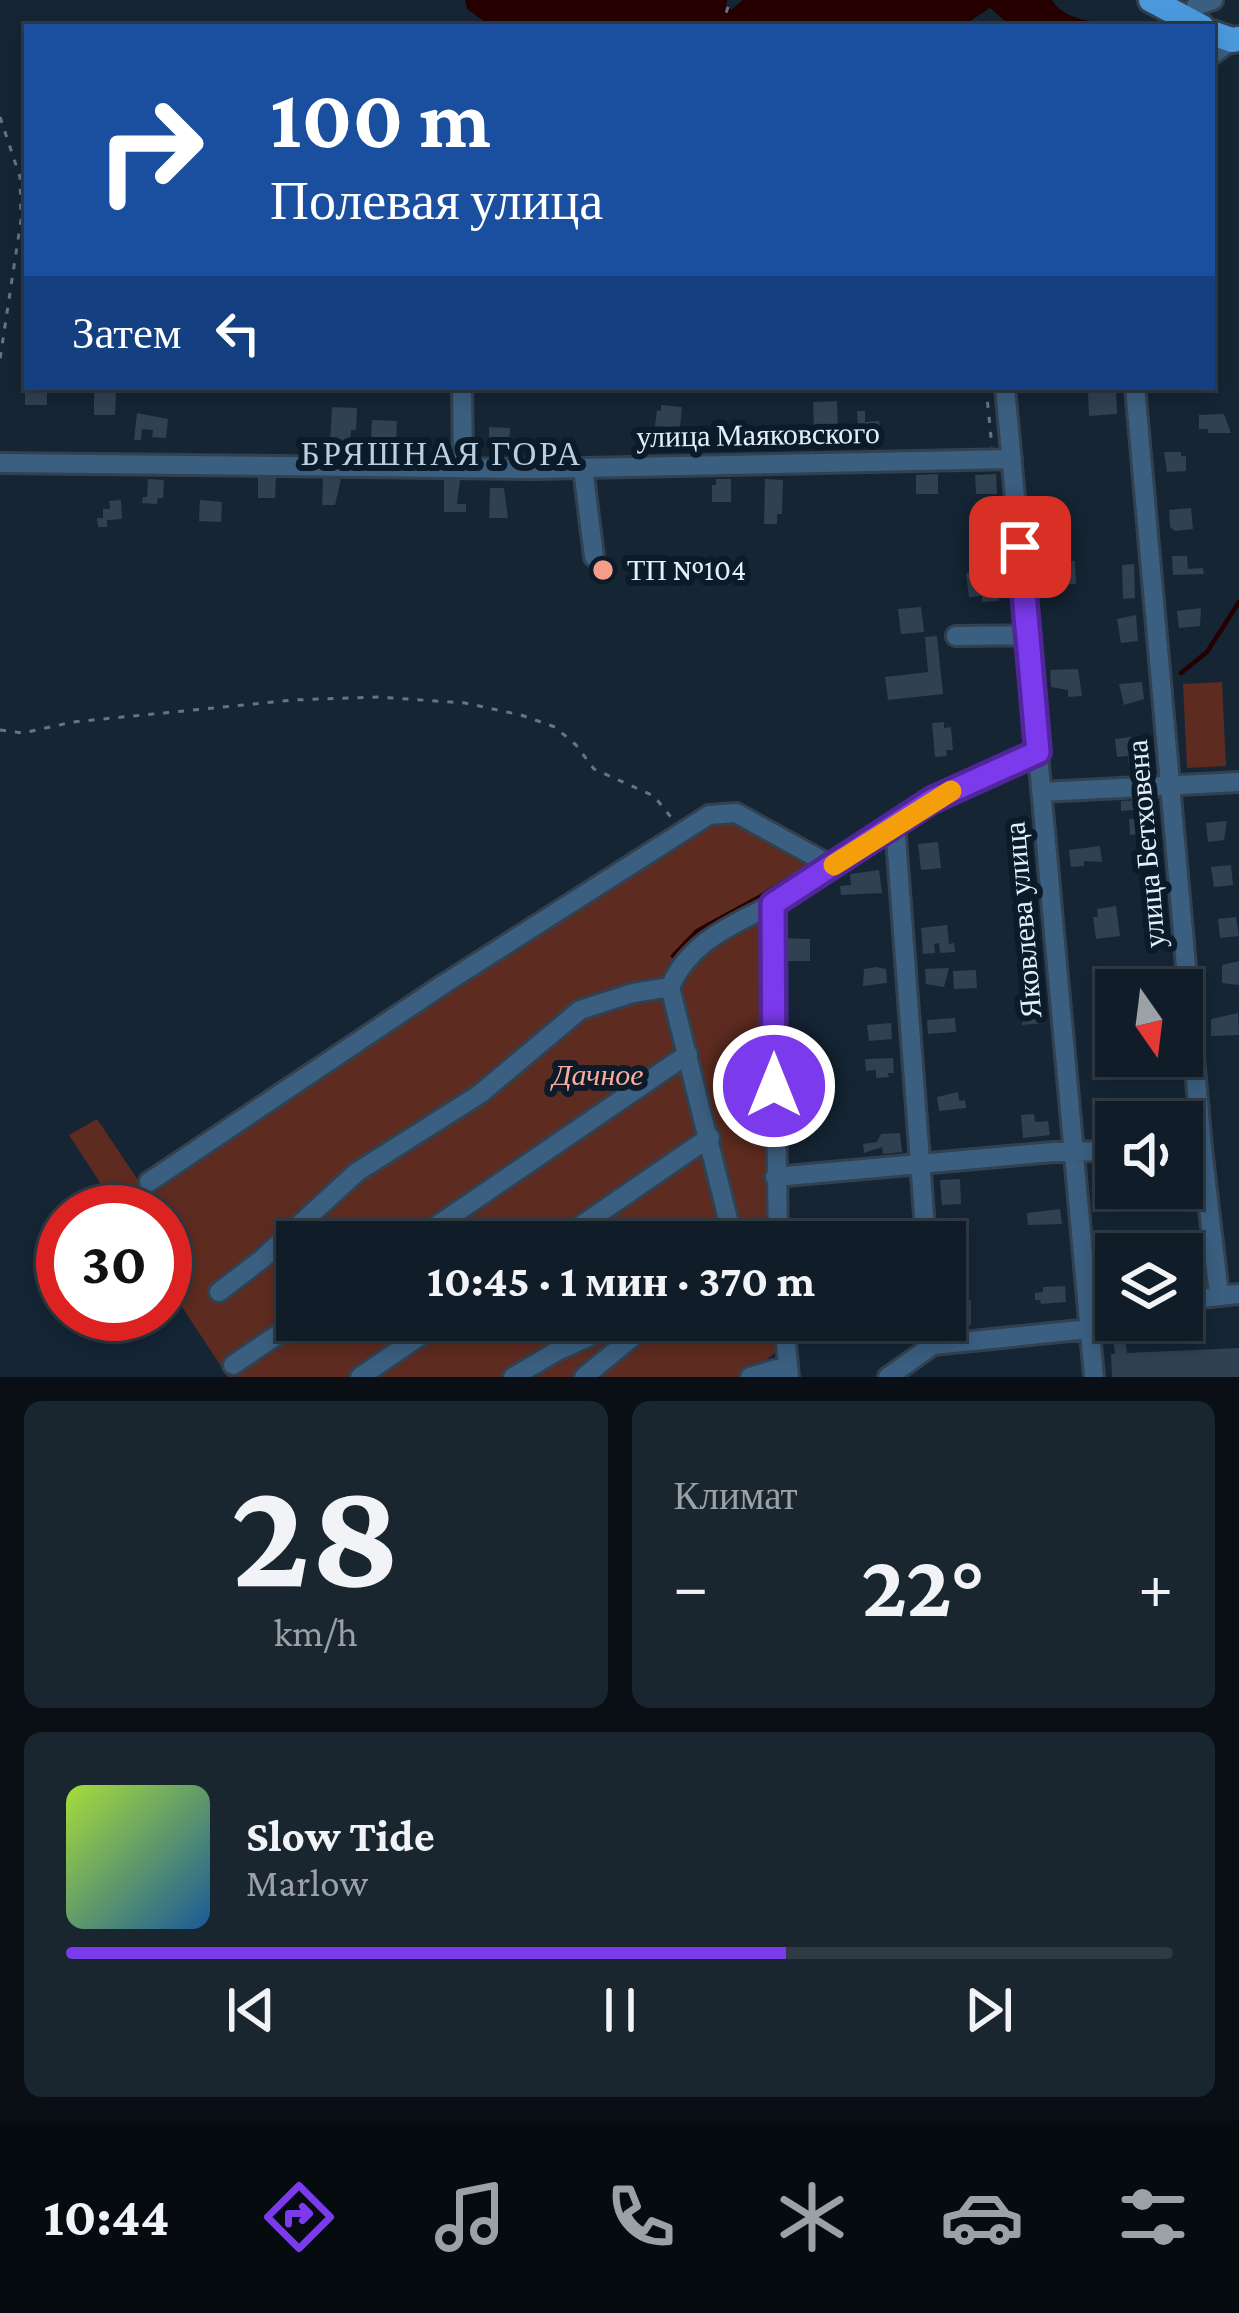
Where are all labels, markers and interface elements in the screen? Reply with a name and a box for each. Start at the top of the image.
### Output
icon: right [72,72,228,228]
text: 100 m [270,72,491,165]
text: Полевая улица [270,171,603,231]
icon: left [205,300,271,366]
text: Затем [72,308,181,358]
street label: улица Маяковского [636,416,880,453]
district label: БРЯШНАЯ ГОРА [301,435,583,472]
pin [969,496,1071,598]
icon: arrive [987,514,1053,580]
place label: ТП №104 [627,553,746,586]
marker: ТП №104 [590,557,616,583]
street label: улица Бетховена [1120,739,1171,950]
street label: Яковлева улица [997,821,1048,1020]
north arrow [1095,969,1203,1077]
map controls [1095,969,1203,1341]
position arrow [711,1023,837,1149]
park label: Дачное [549,1058,644,1091]
button: sound [1095,1101,1203,1209]
speed limit sign: 30 [36,1185,192,1341]
button: layers [1095,1233,1203,1341]
text: 10:45 · 1 мин · 370 m [427,1256,815,1306]
text: 28 [231,1446,401,1620]
text: Климат [674,1474,798,1517]
text: 22° [861,1535,985,1635]
text: − [674,1549,708,1622]
text: + [1138,1549,1173,1622]
text: km/h [274,1611,358,1654]
text: Slow Tide [246,1811,435,1861]
text: Marlow [246,1861,368,1904]
icon: previous [218,1977,284,2043]
icon: pause [587,1977,653,2043]
icon: next [956,1977,1022,2043]
icon: directions [257,2175,341,2259]
icon: music [428,2175,512,2259]
icon: phone [599,2175,683,2259]
icon: climate [770,2175,854,2259]
icon: car [940,2175,1024,2259]
icon: filters [1111,2175,1195,2259]
text: 10:44 [43,2187,170,2247]

